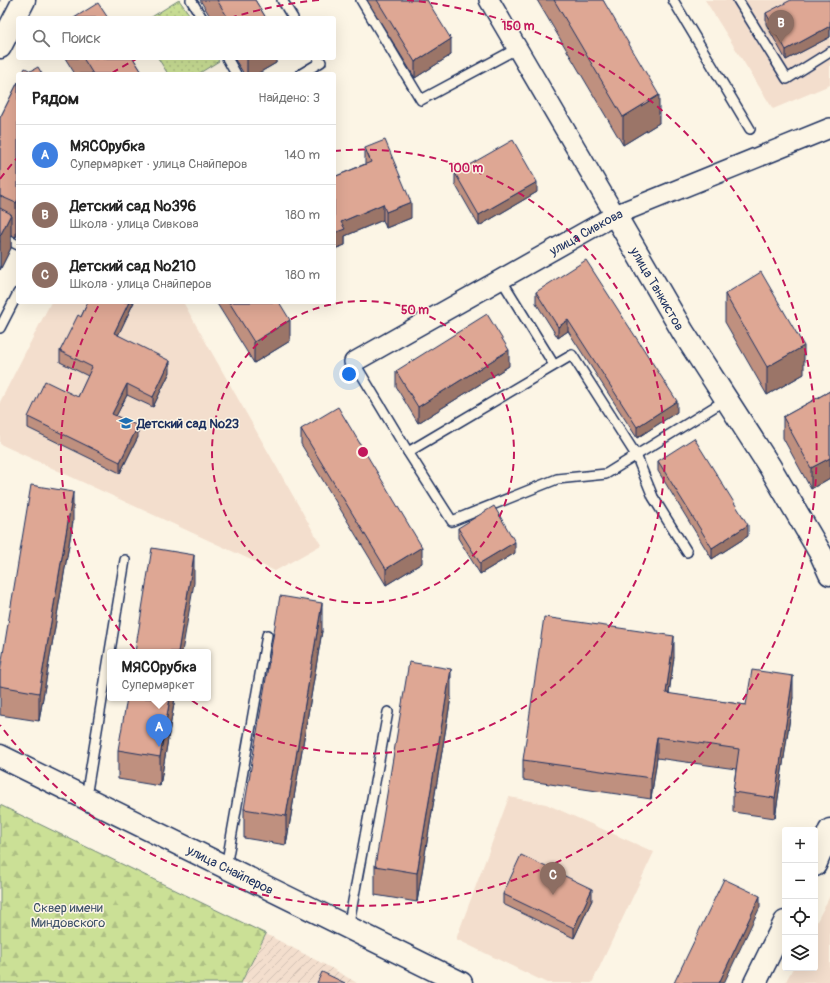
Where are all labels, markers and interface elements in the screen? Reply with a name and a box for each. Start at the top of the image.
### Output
pin: B [768,10,794,43]
search box [16,16,336,60]
text: 150 m [502,19,535,34]
icon: search [30,27,52,49]
text: Поиск [62,29,101,48]
text: Рядом [32,88,79,109]
text: Найдено: 3 [258,90,320,106]
text: МЯСОрубка [70,137,145,156]
text: A [41,147,49,163]
text: 140 m [284,147,320,163]
text: Супермаркет · улица Снайперов [70,156,247,172]
text: 100 m [449,161,484,176]
text: Детский сад №396 [70,197,196,216]
street label: улица Сивкова [546,206,625,260]
text: B [41,207,49,223]
text: 180 m [285,207,320,223]
text: Школа · улица Сивкова [70,216,199,232]
street label: улица Танкистов [626,244,687,334]
text: Детский сад №210 [70,257,196,276]
text: C [41,267,49,283]
text: 180 m [285,267,320,283]
text: Школа · улица Снайперов [70,276,212,292]
text: 50 m [401,303,429,318]
your location [339,364,359,384]
school or university icon: Детский сад №23 [118,415,134,431]
place label: Детский сад №23 [136,416,239,432]
centre of rings [356,445,370,459]
popup [107,649,211,701]
text: МЯСОрубка [121,658,197,677]
text: Супермаркет [121,677,195,693]
pin: A [146,714,172,747]
map controls [782,827,818,971]
button: + [782,827,818,863]
street label: улица Снайперов [183,842,276,899]
pin: C [540,862,566,895]
button: − [782,863,818,899]
button: locate [782,899,818,935]
park label: Сквер имени Миндовского [31,900,105,931]
button: layers [782,935,818,971]

